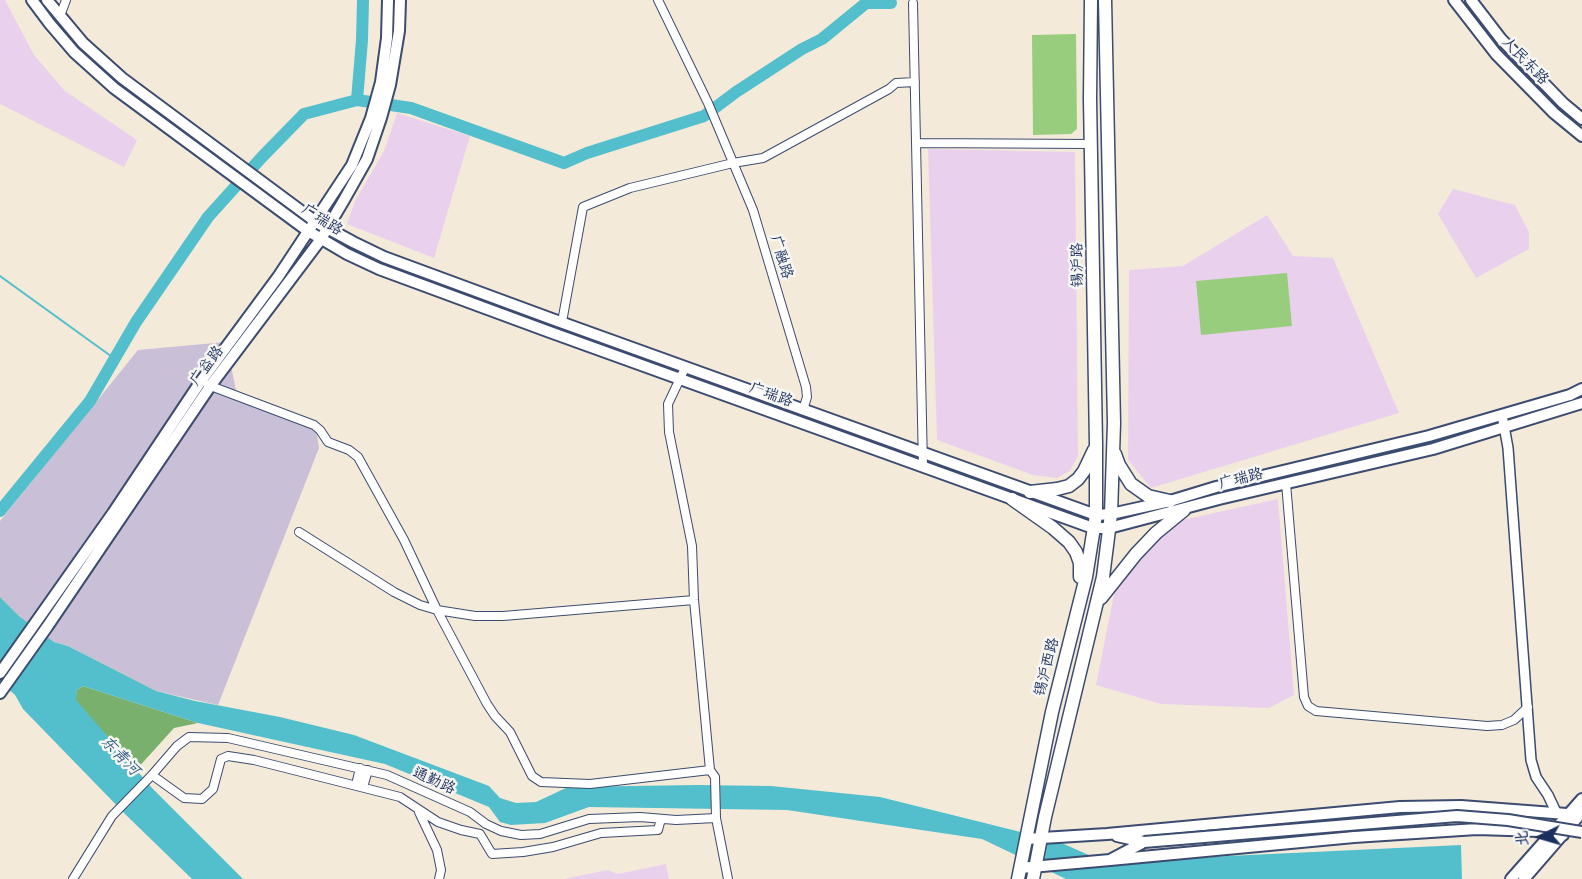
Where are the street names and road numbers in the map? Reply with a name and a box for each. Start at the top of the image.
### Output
street label: 人民东路 [1498,33,1552,89]
street label: 广瑞路 [298,200,346,240]
street label: 广融路 [766,233,796,281]
street label: 锡沪路 [1069,242,1087,288]
street label: 广益路 [186,343,228,389]
street label: 广瑞路 [747,379,795,411]
street label: 广瑞路 [1217,465,1265,493]
street label: 锡沪西路 [1031,636,1063,698]
street label: 通勤路 [410,764,458,798]

